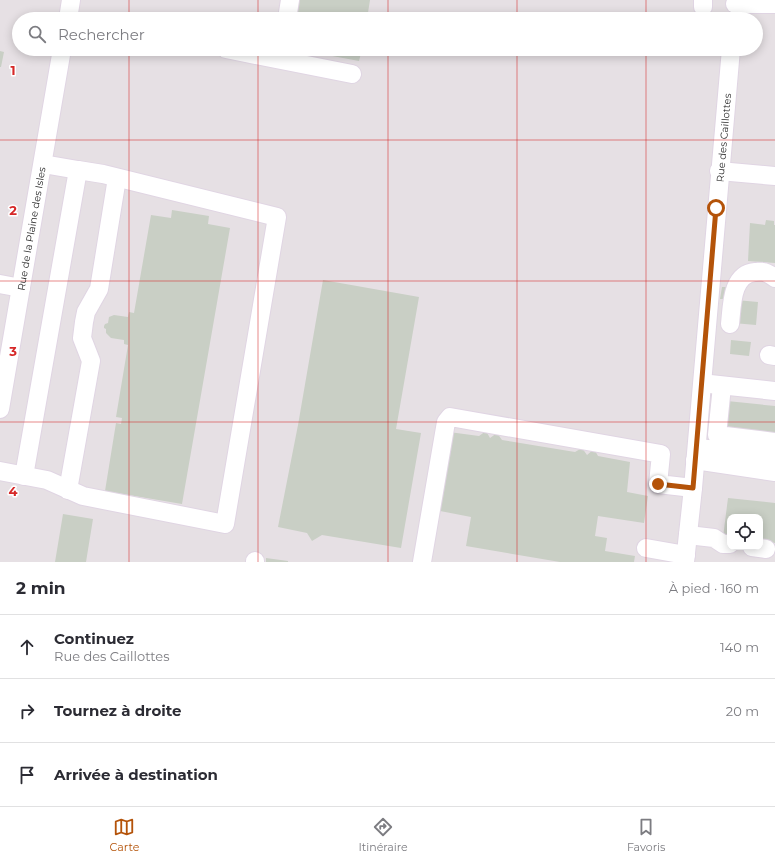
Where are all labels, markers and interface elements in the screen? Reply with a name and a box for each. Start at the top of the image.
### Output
search box [12,12,763,56]
icon: search [26,23,48,45]
text: Rechercher [58,25,145,44]
text: 1 [10,62,16,78]
street label: Rue des Caillottes [714,93,734,183]
street label: Rue de la Plaine des Isles [15,166,49,292]
route start [707,199,725,217]
text: 2 [9,202,17,218]
text: 3 [8,343,17,359]
route end [649,475,667,493]
text: 4 [9,483,18,499]
map controls [727,514,763,550]
button: locate [727,514,763,550]
text: 2 min [16,578,66,598]
text: À pied · 160 m [669,580,759,596]
text: Continuez [54,629,134,648]
icon: ahead [16,636,38,658]
text: 140 m [720,639,759,655]
text: Rue des Caillottes [54,648,170,664]
icon: right [16,700,38,722]
text: Tournez à droite [54,701,182,720]
text: 20 m [726,703,759,719]
icon: arrive [16,764,38,786]
text: Arrivée à destination [54,765,218,784]
tab: Carte [110,816,139,854]
tab: Itinéraire [359,816,408,854]
tab: Favoris [627,816,665,854]

